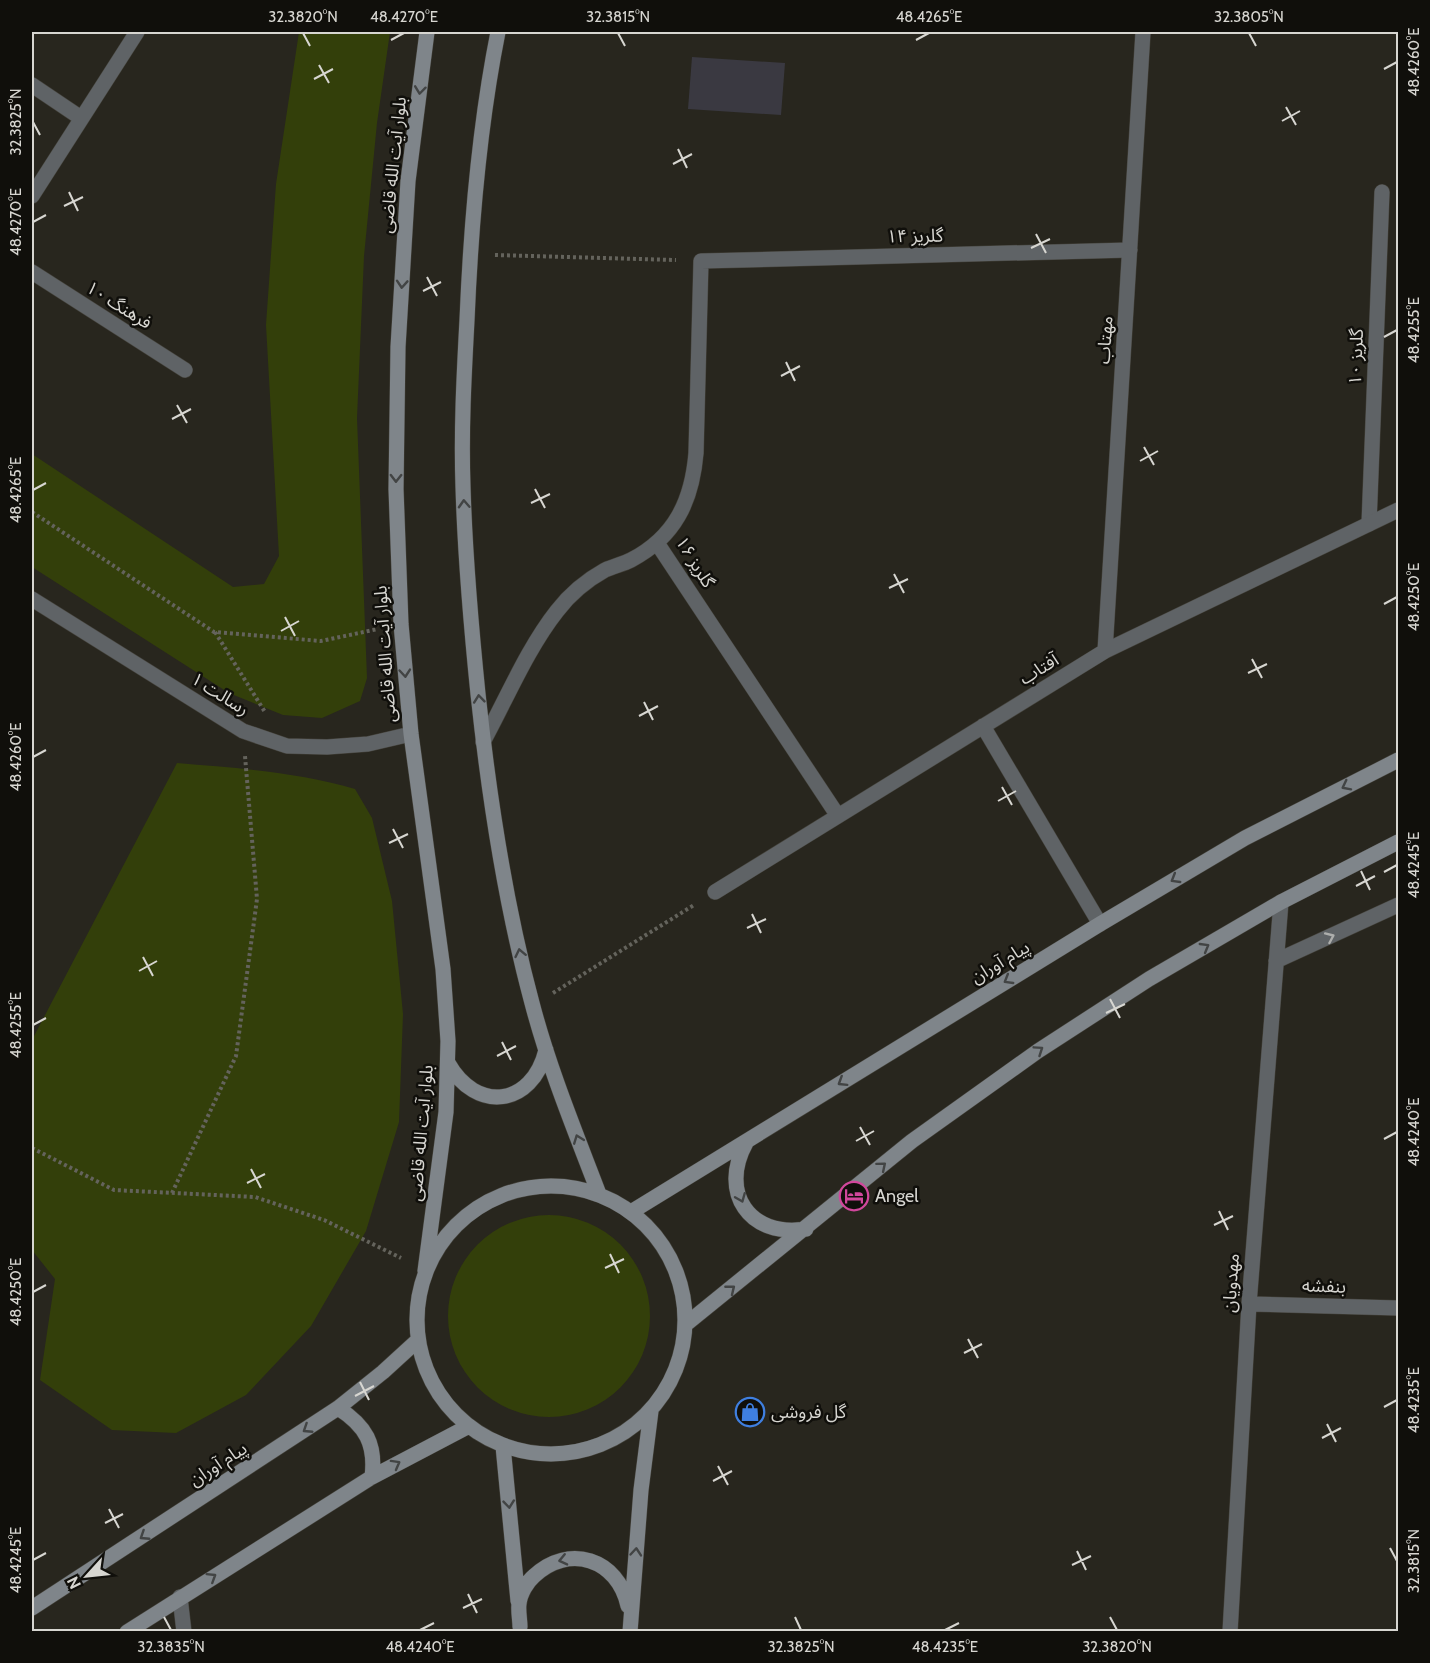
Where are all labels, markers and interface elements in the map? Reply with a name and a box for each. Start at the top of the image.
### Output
text: 32.3820°N [268,8,338,26]
text: 48.4270°E [370,8,438,26]
text: 32.3815°N [586,8,650,26]
text: 48.4265°E [896,8,962,26]
text: 32.3805°N [1214,8,1284,26]
text: 48.4260°E [1405,27,1423,97]
one-way arrow [414,85,426,94]
text: 32.3825°N [7,88,25,156]
street label: بلوار آیت ‌الله قاضی [375,96,411,234]
text: 48.4270°E [7,188,25,256]
street label: گلریز ۱۴ [887,224,944,247]
street label: فرهنگ ۱۰ [82,276,156,334]
one-way arrow [395,279,408,288]
text: 48.4255°E [1405,297,1423,363]
street label: مهتاب [1092,315,1118,365]
street label: گلریز ۱۰ [1344,328,1368,386]
text: 48.4265°E [7,457,25,523]
one-way arrow [390,474,403,483]
one-way arrow [457,500,470,509]
street label: گلریز ۱۶ [671,532,720,592]
text: 48.4250°E [1405,563,1423,631]
street label: بلوار آیت ‌الله قاضی [369,585,401,723]
street label: آفتاب [1015,648,1063,689]
street label: رسالت ۱ [187,668,253,720]
one-way arrow [398,669,411,678]
one-way arrow [473,694,486,703]
text: 48.4260°E [7,722,25,792]
one-way arrow [1342,779,1353,790]
text: 48.4245°E [1405,832,1423,898]
one-way arrow [1171,872,1181,884]
one-way arrow [1323,932,1334,944]
street label: پیام آوران [966,936,1035,991]
one-way arrow [1198,943,1209,954]
one-way arrow [514,949,527,959]
one-way arrow [1004,972,1014,984]
text: 48.4255°E [7,992,25,1058]
one-way arrow [1032,1046,1043,1057]
street label: بلوار آیت ‌الله قاضی [404,1064,438,1202]
one-way arrow [838,1075,849,1086]
text: 48.4240°E [1405,1097,1423,1167]
one-way arrow [573,1134,585,1145]
one-way arrow [875,1162,886,1173]
hotel icon: Angel [838,1180,870,1212]
place label: Angel [875,1185,919,1207]
one-way arrow [733,1192,746,1203]
street label: مهدویان [1218,1253,1244,1313]
text: 48.4250°E [7,1258,25,1326]
street label: بنفشه [1302,1274,1346,1298]
one-way arrow [724,1285,735,1296]
text: 48.4235°E [1405,1367,1423,1433]
shop icon: گل فروشی [734,1396,766,1428]
place label: گل فروشی [771,1401,847,1423]
one-way arrow [302,1422,313,1433]
street label: پیام آوران [185,1437,253,1493]
one-way arrow [390,1460,400,1471]
one-way arrow [502,1499,515,1508]
text: 48.4245°E [7,1527,25,1593]
one-way arrow [139,1529,150,1540]
text: 32.3815°N [1405,1529,1423,1593]
north arrow [57,1546,117,1606]
one-way arrow [629,1548,642,1557]
one-way arrow [558,1553,568,1566]
text: N [63,1573,85,1592]
one-way arrow [206,1573,216,1585]
text: 32.3835°N [137,1638,205,1656]
text: 48.4240°E [385,1638,455,1656]
text: 32.3825°N [767,1638,835,1656]
text: 48.4235°E [912,1638,978,1656]
text: 32.3820°N [1082,1638,1152,1656]

